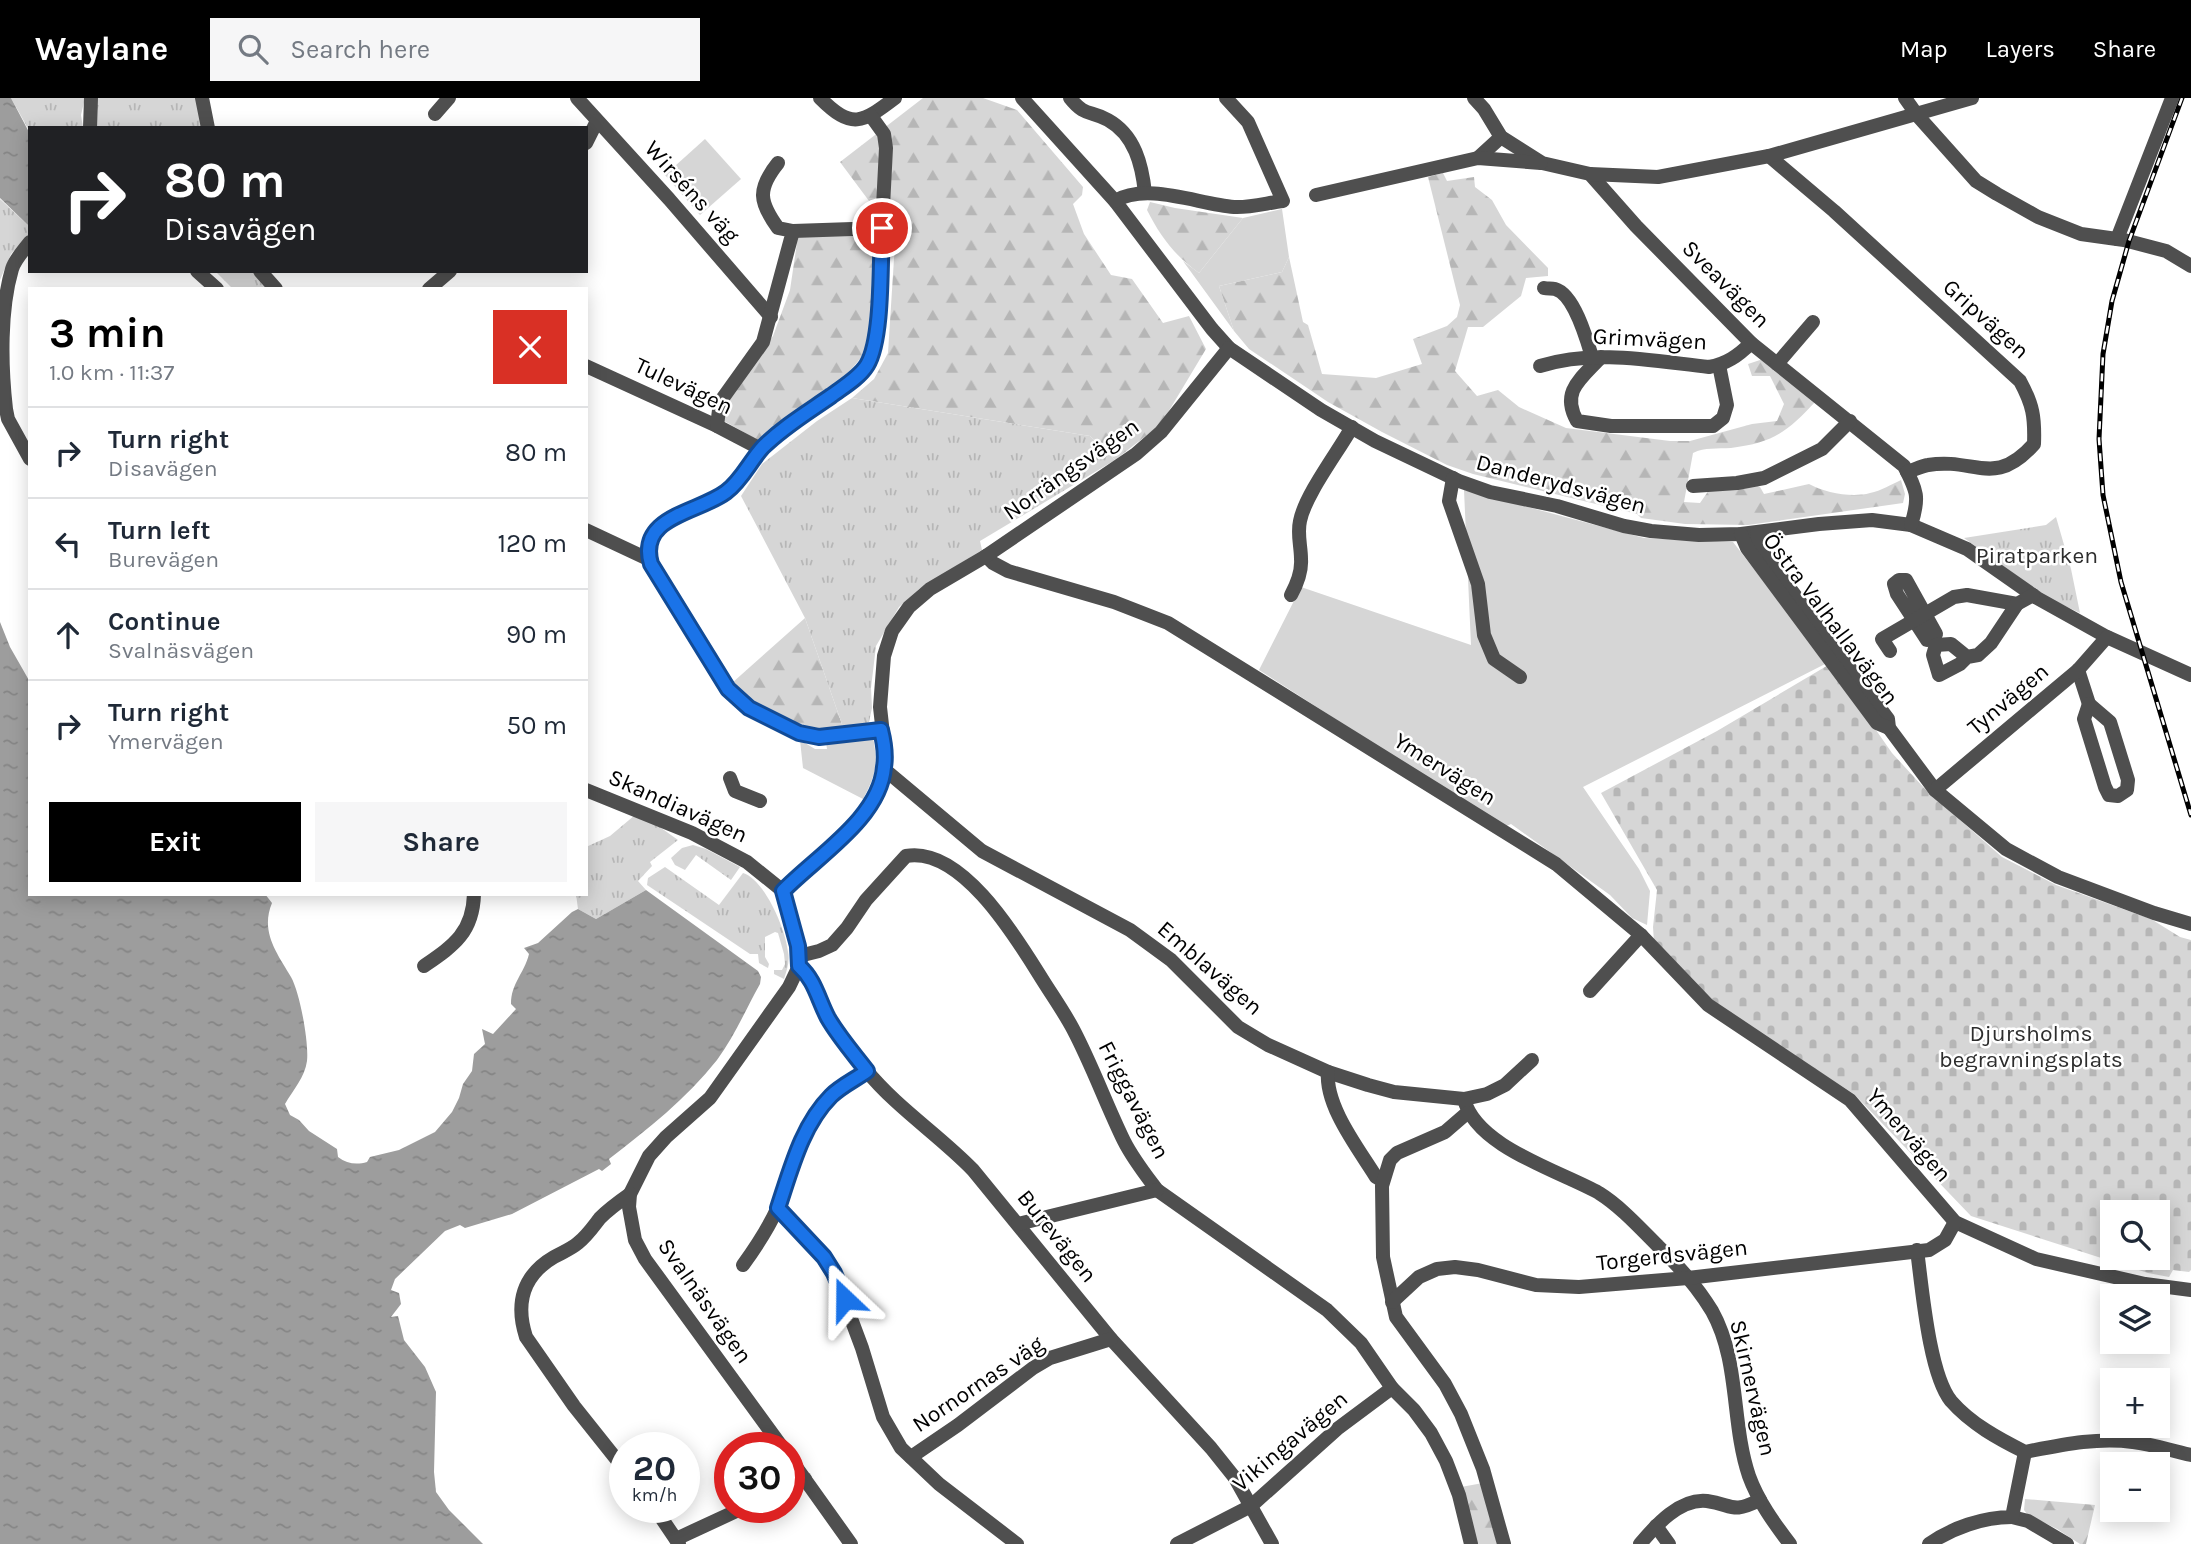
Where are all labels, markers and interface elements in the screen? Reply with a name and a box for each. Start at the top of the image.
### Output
search box [210,18,700,81]
text: Waylane [35,30,168,68]
icon: search [234,30,272,68]
text: Search here [290,34,430,65]
text: Map [1900,35,1948,63]
text: Layers [1986,35,2055,63]
text: Share [2093,35,2156,63]
street label: Wirséns väg [639,135,745,249]
text: 80 m [164,152,286,209]
icon: right [49,154,140,245]
pin [852,198,912,258]
icon: arrive [863,209,901,247]
text: Disavägen [164,211,317,248]
street label: Sveavägen [1677,235,1775,333]
street label: Gripvägen [1937,273,2035,365]
text: 3 min [49,308,166,358]
button: close [493,310,567,384]
street label: Grimvägen [1592,323,1708,355]
street label: Tulevägen [631,352,737,420]
text: 1.0 km · 11:37 [49,359,174,386]
street label: Norrängsvägen [998,412,1144,526]
text: Turn right [108,424,229,455]
icon: right [49,434,87,472]
text: 80 m [505,437,567,468]
street label: Danderydsvägen [1473,448,1649,520]
text: Disavägen [108,455,218,482]
text: Turn left [108,515,210,546]
icon: left [49,525,87,563]
text: 120 m [497,528,567,559]
street label: Östra Valhallavägen [1758,528,1904,710]
park label: Piratparken [1976,542,2098,569]
text: Burevägen [108,546,219,573]
text: Continue [108,606,220,637]
icon: ahead [49,616,87,654]
text: 90 m [506,619,567,650]
text: Svalnäsvägen [108,637,254,664]
street label: Tynvägen [1962,657,2054,741]
text: Turn right [108,697,229,728]
icon: right [49,707,87,745]
text: 50 m [506,710,567,741]
street label: Ymervägen [1389,727,1501,811]
text: Ymervägen [108,728,224,755]
street label: Skandiavägen [604,763,752,849]
button: Exit [49,802,301,882]
button: Share [315,802,567,882]
street label: Emblavägen [1152,915,1268,1021]
park label: Djursholms begravningsplats [1939,1020,2123,1073]
street label: Friggavägen [1093,1037,1175,1163]
street label: Ymervägen [1861,1082,1957,1188]
street label: Burevägen [1012,1184,1102,1288]
map controls [2100,1200,2170,1522]
button: search [2100,1200,2170,1270]
street label: Svalnäsvägen [652,1233,758,1369]
street label: Torgerdsvägen [1595,1234,1749,1276]
position arrow [808,1262,882,1336]
button: layers [2100,1284,2170,1354]
street label: Skirnervägen [1724,1317,1782,1459]
street label: Nornornas väg [907,1330,1049,1438]
button: + [2100,1368,2170,1438]
street label: Vikingavägen [1227,1385,1353,1497]
speed limit sign: 30 [714,1432,805,1523]
text: 20 [633,1448,676,1489]
button: − [2100,1452,2170,1522]
text: km/h [632,1484,677,1506]

